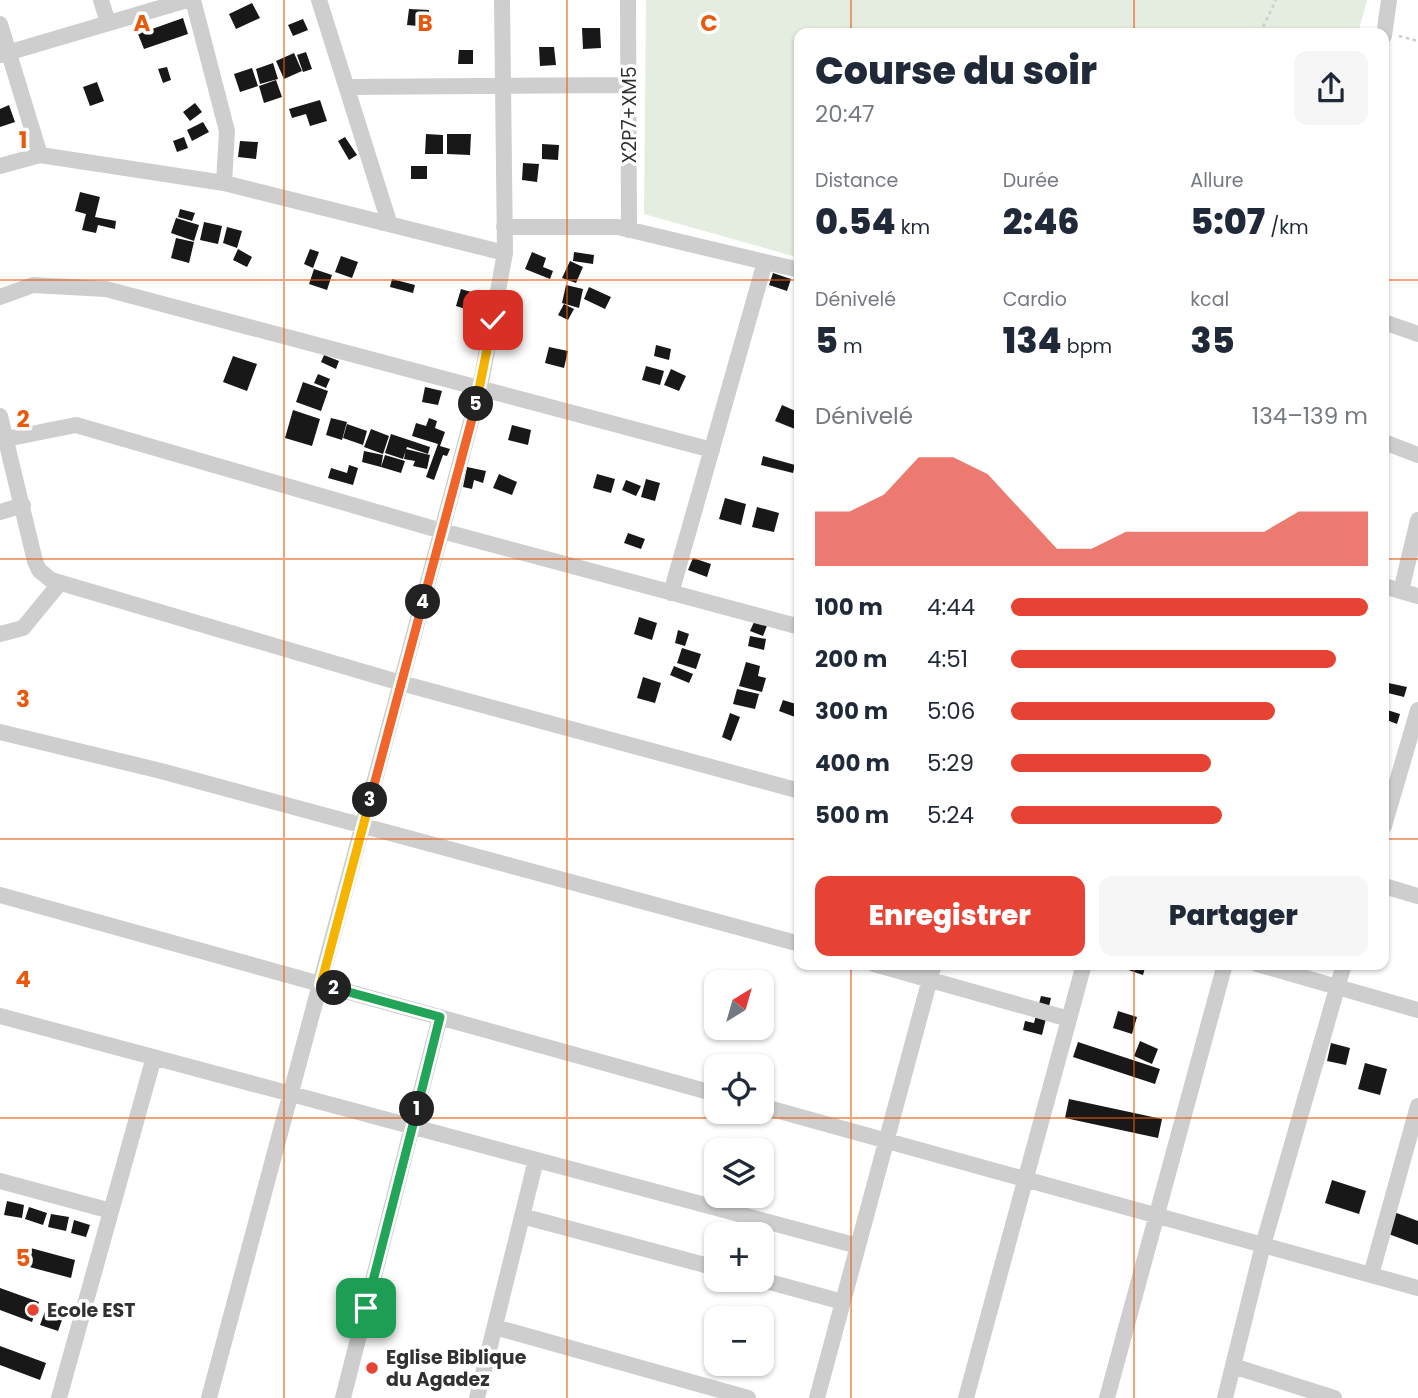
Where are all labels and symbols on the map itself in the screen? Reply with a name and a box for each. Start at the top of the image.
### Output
text: A [134,7,151,39]
text: B [417,7,433,39]
text: C [700,7,718,39]
street label: X2P7+XM5 [616,66,643,164]
text: 1 [19,124,27,156]
pin [463,290,523,350]
pin: 5 [458,386,494,422]
text: 2 [16,403,30,435]
pin: 4 [406,584,440,620]
text: 3 [16,683,30,715]
pin: 3 [352,782,388,818]
text: 4 [15,963,31,995]
pin: 2 [316,970,352,1006]
north arrow [704,970,774,1040]
pin: 1 [400,1092,434,1126]
text: 5 [16,1242,30,1274]
pin [336,1278,396,1338]
place label: Ecole EST [47,1297,135,1324]
marker: Ecole EST [25,1302,41,1318]
place label: Eglise Biblique du Agadez [386,1344,527,1393]
marker: Eglise Biblique du Agadez [364,1360,380,1376]

